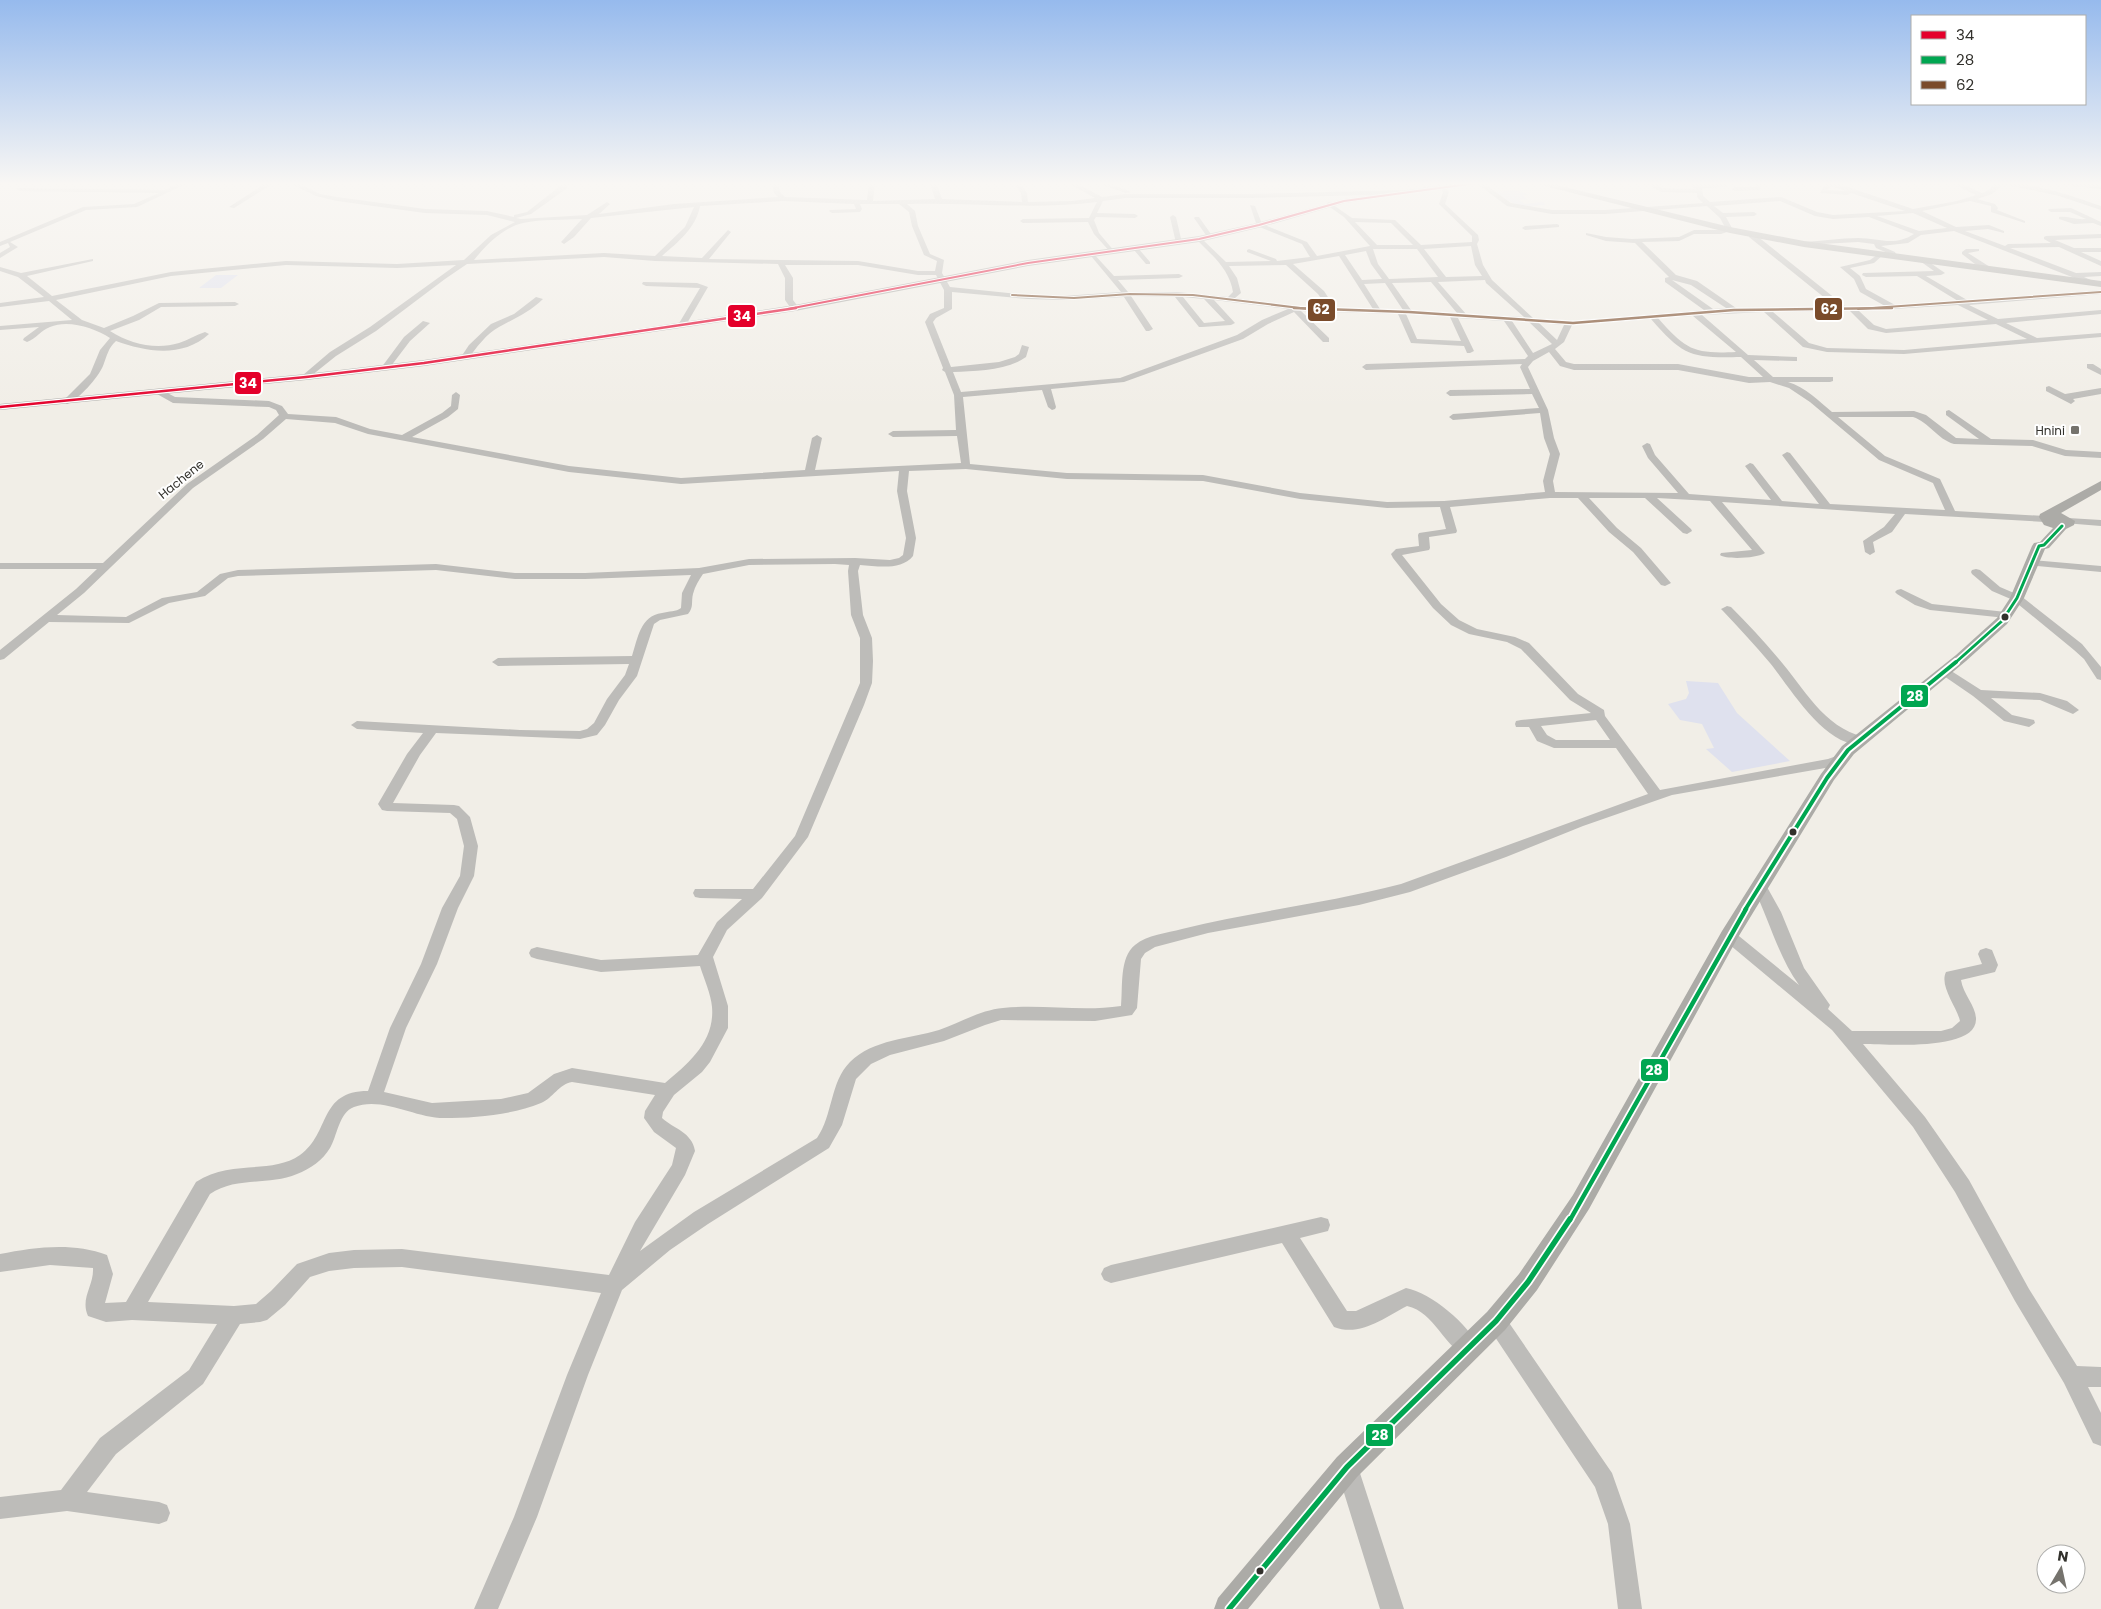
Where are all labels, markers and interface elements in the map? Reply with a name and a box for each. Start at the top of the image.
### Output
legend [1911,15,2086,105]
text: 34 [1956,24,1974,45]
text: 28 [1956,49,1974,70]
text: 62 [1956,74,1974,95]
line badge: 62 [1814,297,1843,321]
line badge: 62 [1307,298,1336,322]
text: 62 [1313,299,1329,319]
text: 62 [1821,299,1837,319]
line badge: 34 [727,304,756,328]
text: 34 [733,306,751,326]
line badge: 34 [234,371,262,395]
text: 34 [239,373,257,393]
place label: Hnini [2035,422,2065,439]
marker: Hnini [2069,424,2081,436]
street label: Hachene [155,455,207,503]
unlabelled marker [2000,612,2010,622]
line badge: 28 [1900,684,1929,708]
text: 28 [1906,686,1924,706]
unlabelled marker [1788,827,1798,837]
line badge: 28 [1640,1058,1669,1082]
text: 28 [1645,1060,1663,1080]
line badge: 28 [1365,1423,1394,1447]
text: 28 [1371,1425,1389,1445]
north arrow [2036,1544,2086,1594]
text: N [2056,1545,2070,1567]
unlabelled marker [1255,1566,1265,1576]

